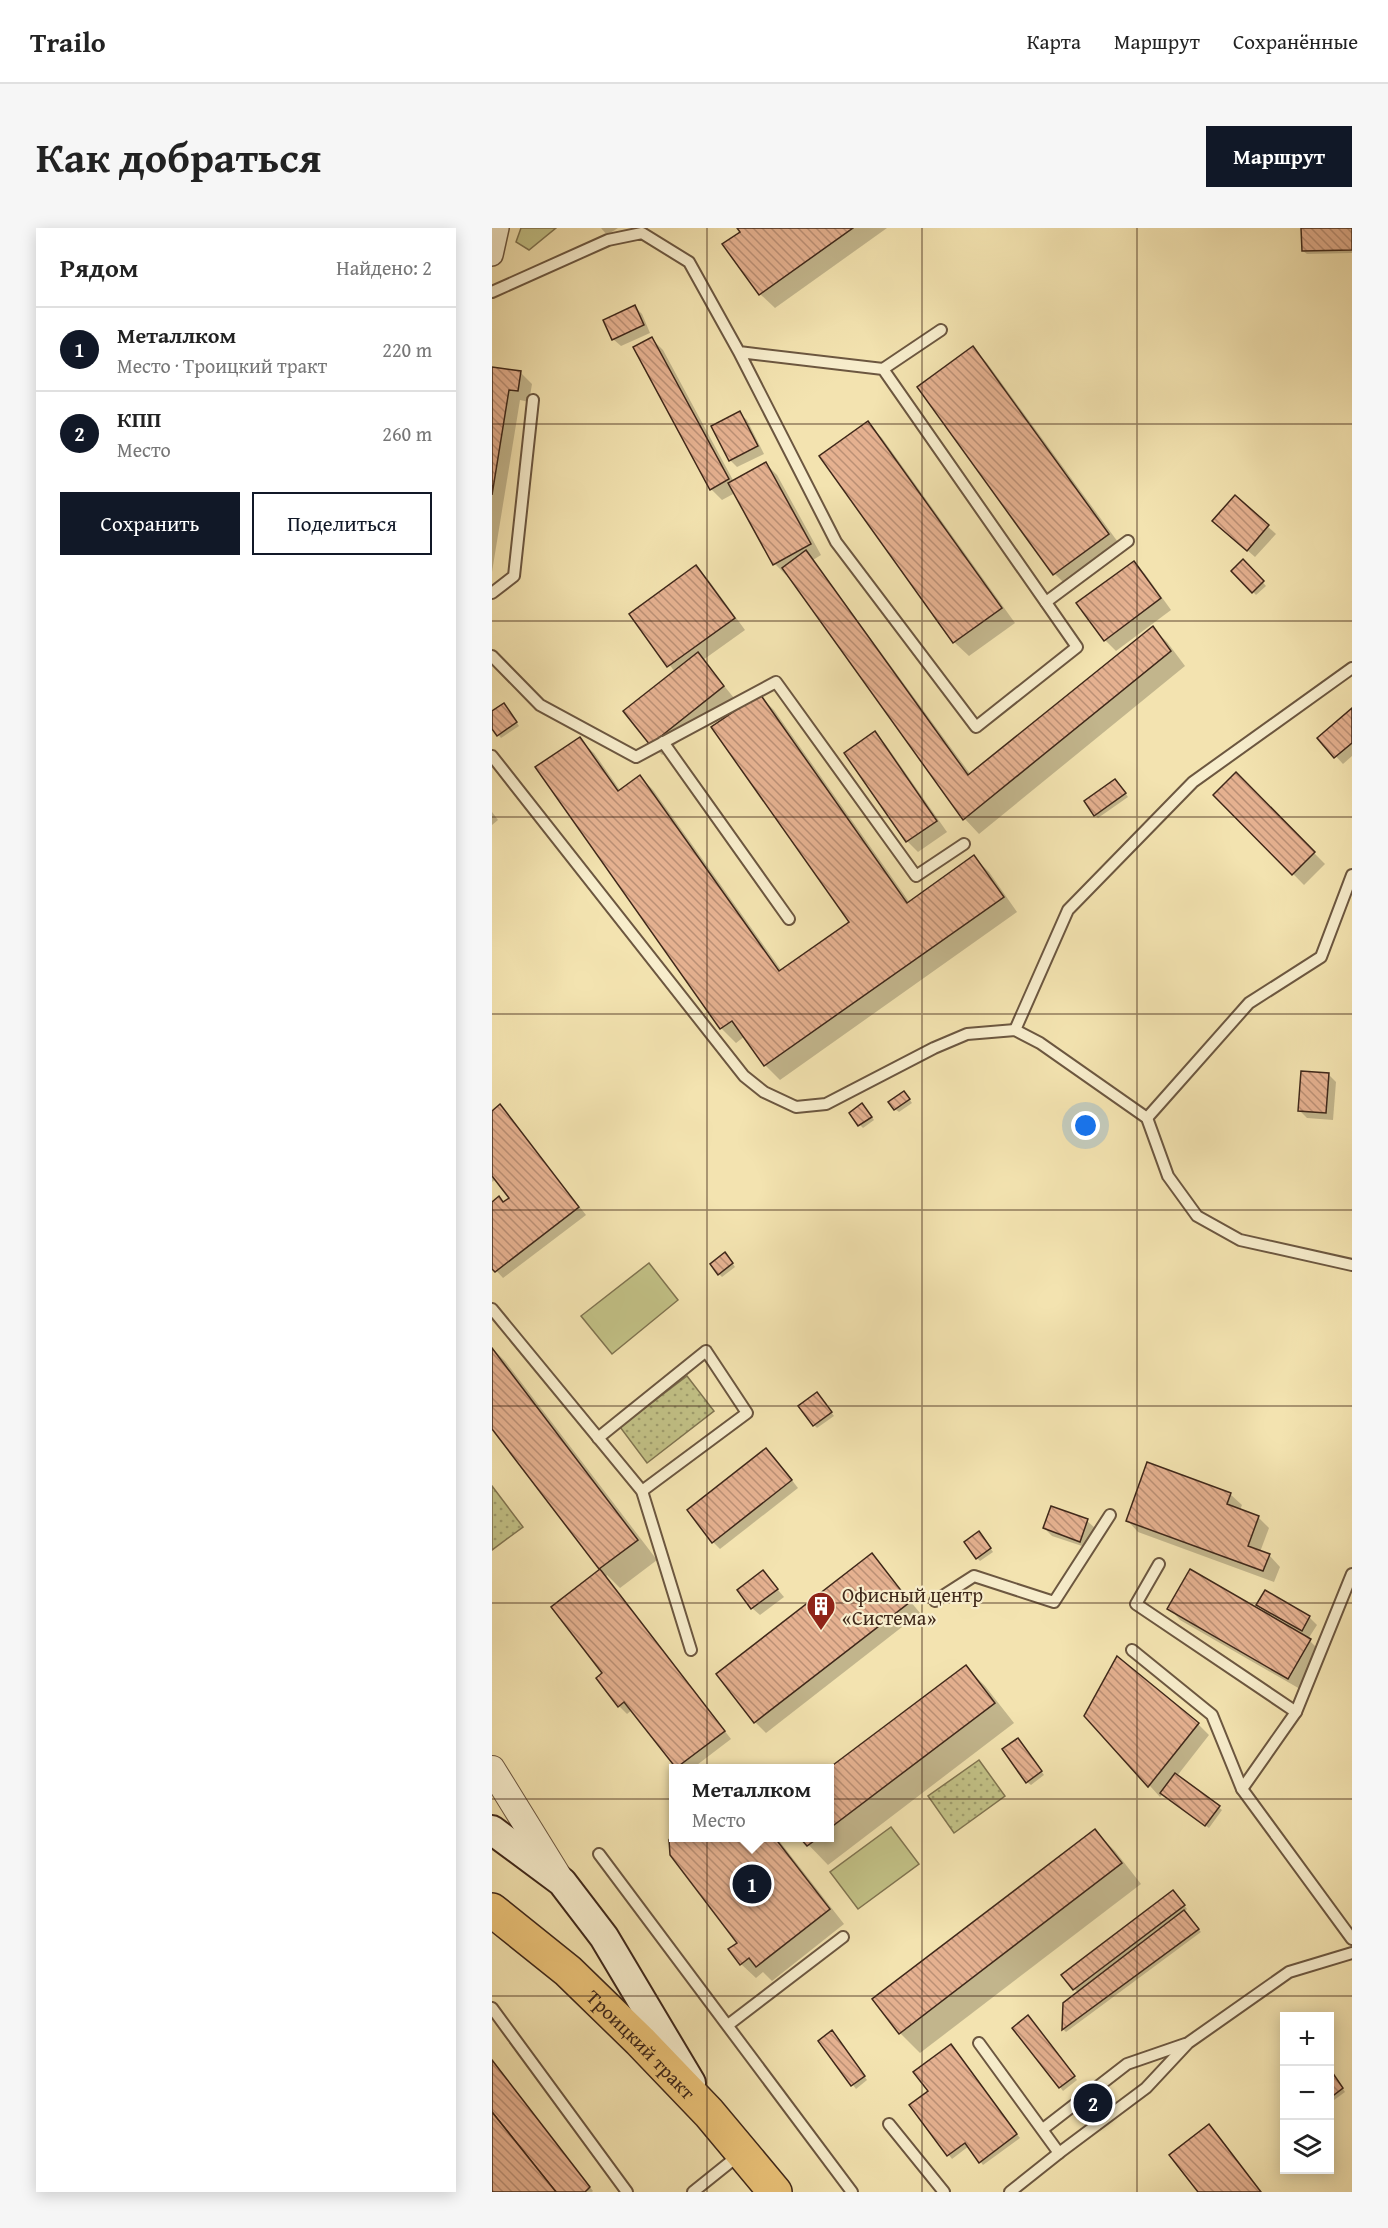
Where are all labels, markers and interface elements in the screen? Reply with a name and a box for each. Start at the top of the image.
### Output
text: Trailo [30,21,106,62]
text: Карта [1027,26,1081,57]
text: Маршрут [1114,26,1200,57]
text: Сохранённые [1233,26,1358,57]
text: Как добраться [36,126,321,187]
button: Маршрут [1206,126,1352,187]
text: Рядом [60,248,138,287]
text: Найдено: 2 [336,253,432,282]
text: Металлком [117,319,236,351]
text: 1 [74,335,85,364]
text: 220 m [382,335,432,364]
text: Место · Троицкий тракт [117,351,327,380]
text: КПП [117,403,161,435]
text: 2 [74,419,85,448]
text: 260 m [382,419,432,448]
text: Место [117,435,171,464]
button: Сохранить [60,492,240,555]
button: Поделиться [252,492,432,555]
your location [1071,1111,1100,1140]
place label: Офисный центр «Система» [842,1580,983,1632]
building icon: Офисный центр «Система» [805,1590,837,1632]
popup [669,1764,834,1842]
text: Металлком [692,1773,811,1805]
text: Место [692,1805,746,1834]
pin: 1 [732,1862,772,1906]
street label: Троицкий тракт [580,1982,703,2106]
map controls [1280,2012,1334,2174]
button: + [1280,2012,1334,2066]
button: − [1280,2066,1334,2120]
pin: 2 [1074,2080,1112,2126]
button: layers [1280,2120,1334,2174]

